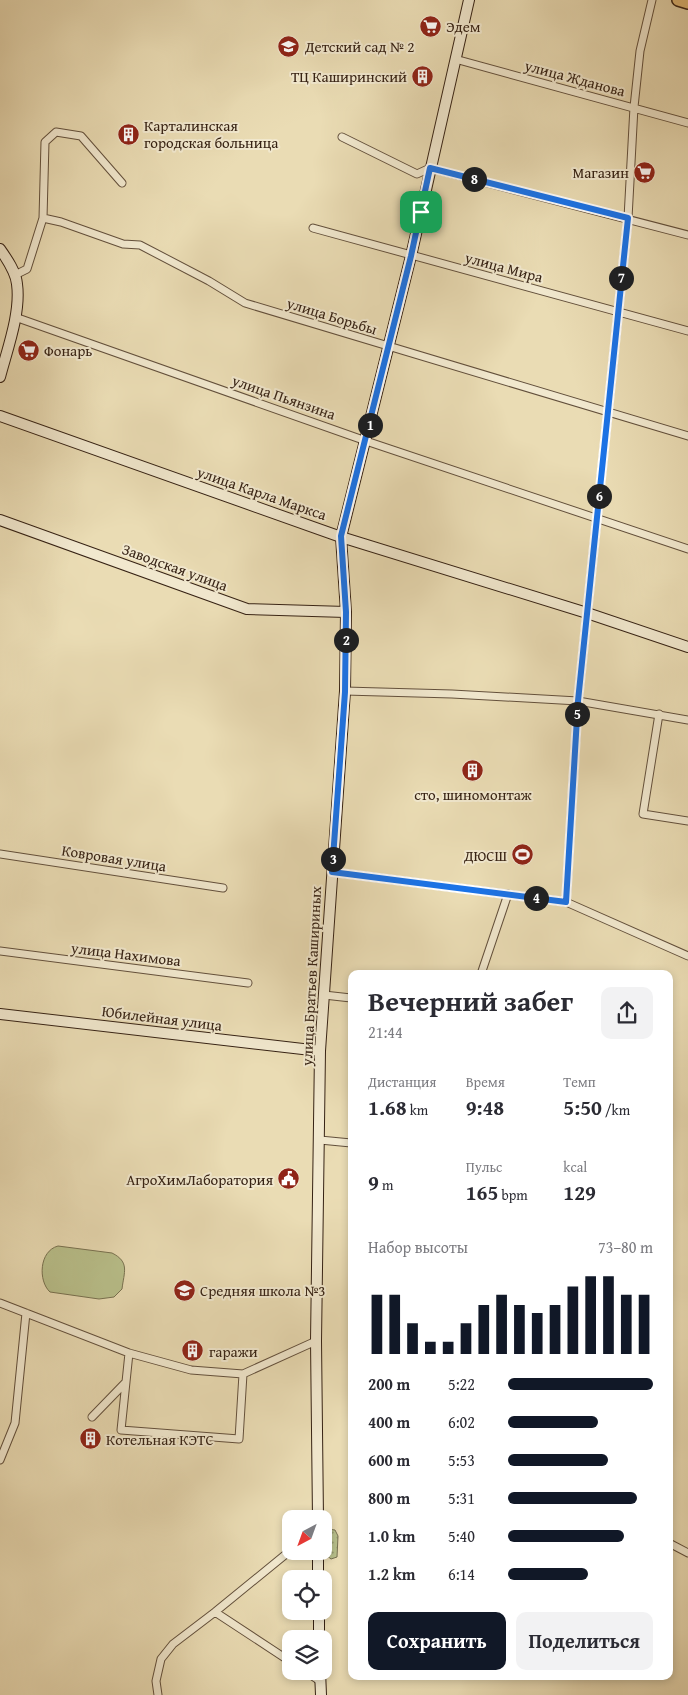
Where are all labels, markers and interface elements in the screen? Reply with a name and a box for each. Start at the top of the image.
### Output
supermarket icon: Эдем [418,14,442,38]
place label: Эдем [446,16,481,37]
school or university icon: Детский сад № 2 [277,34,301,58]
place label: Детский сад № 2 [304,36,414,57]
street label: улица Жданова [521,54,628,102]
building icon: ТЦ Каширинский [411,64,435,88]
place label: ТЦ Каширинский [291,66,407,87]
place label: Карталинская городская больница [144,115,279,153]
building icon: Карталинская городская больница [116,122,140,146]
supermarket icon: Магазин [633,160,657,184]
place label: Магазин [572,162,629,183]
pin: 8 [462,166,486,192]
text: 8 [471,169,478,189]
pin [400,191,442,233]
icon: arrive [407,198,435,226]
street label: улица Мира [462,246,546,288]
pin: 7 [608,266,634,290]
text: 7 [618,268,625,288]
street label: улица Борьбы [283,292,380,340]
supermarket icon: Фонарь [16,338,40,362]
place label: Фонарь [44,340,92,361]
street label: улица Пьянзина [229,369,339,425]
pin: 1 [358,412,382,438]
text: 1 [367,415,374,435]
street label: улица Карла Маркса [194,461,330,525]
pin: 6 [586,484,612,508]
text: 6 [596,486,603,506]
street label: Заводская улица [119,538,232,596]
pin: 2 [334,628,358,652]
text: 2 [343,630,350,650]
pin: 5 [564,702,590,726]
text: 5 [574,704,581,724]
building icon: сто, шиномонтаж [461,759,485,783]
place label: сто, шиномонтаж [414,784,532,805]
street label: Ковровая улица [60,839,169,877]
sports icon: ДЮСШ [511,843,535,867]
place label: ДЮСШ [463,845,507,866]
pin: 3 [320,846,346,872]
text: 3 [330,849,337,869]
street label: улица Братьев Кашириных [296,885,326,1067]
pin: 4 [524,886,548,910]
text: 4 [533,888,540,908]
street label: улица Нахимова [69,937,183,971]
text: Вечерний забег [368,980,573,1021]
button: share [601,987,653,1039]
street label: Юбилейная улица [101,1000,224,1036]
text: 21:44 [368,1020,403,1044]
text: Дистанция [368,1072,436,1092]
text: Время [466,1072,505,1092]
text: Темп [563,1072,596,1092]
text: 1.68 [368,1092,407,1123]
text: 9:48 [466,1092,504,1123]
text: 5:50 [563,1092,602,1123]
text: km [407,1100,428,1120]
text: /km [602,1100,630,1120]
text: Пульс [466,1157,502,1177]
text: kcal [563,1157,587,1177]
public building icon: АгроХимЛаборатория [277,1167,301,1191]
text: 9 [368,1167,379,1198]
place label: АгроХимЛаборатория [126,1169,273,1190]
text: m [379,1175,393,1195]
text: 165 [466,1177,498,1208]
text: 129 [563,1177,596,1208]
text: bpm [498,1185,528,1205]
text: Набор высоты [368,1235,468,1259]
text: 73–80 m [598,1235,653,1259]
school or university icon: Средняя школа №3 [172,1278,196,1302]
place label: Средняя школа №3 [200,1280,326,1301]
building icon: гаражи [181,1339,205,1363]
place label: гаражи [209,1341,258,1362]
text: 200 m [368,1372,410,1396]
text: 5:22 [448,1372,475,1396]
text: 400 m [368,1410,410,1434]
text: 6:02 [448,1410,475,1434]
building icon: Котельная КЭТС [78,1427,102,1451]
place label: Котельная КЭТС [106,1429,214,1450]
text: 600 m [368,1448,410,1472]
text: 5:53 [448,1448,475,1472]
text: 800 m [368,1486,410,1510]
text: 5:31 [448,1486,475,1510]
north arrow [282,1510,332,1560]
map controls [282,1510,332,1680]
text: 1.0 km [368,1524,415,1548]
text: 5:40 [448,1524,475,1548]
text: 1.2 km [368,1562,415,1586]
text: 6:14 [448,1562,475,1586]
button: locate [282,1570,332,1620]
button: Сохранить [368,1612,506,1670]
button: Поделиться [516,1612,653,1670]
button: layers [282,1630,332,1680]

